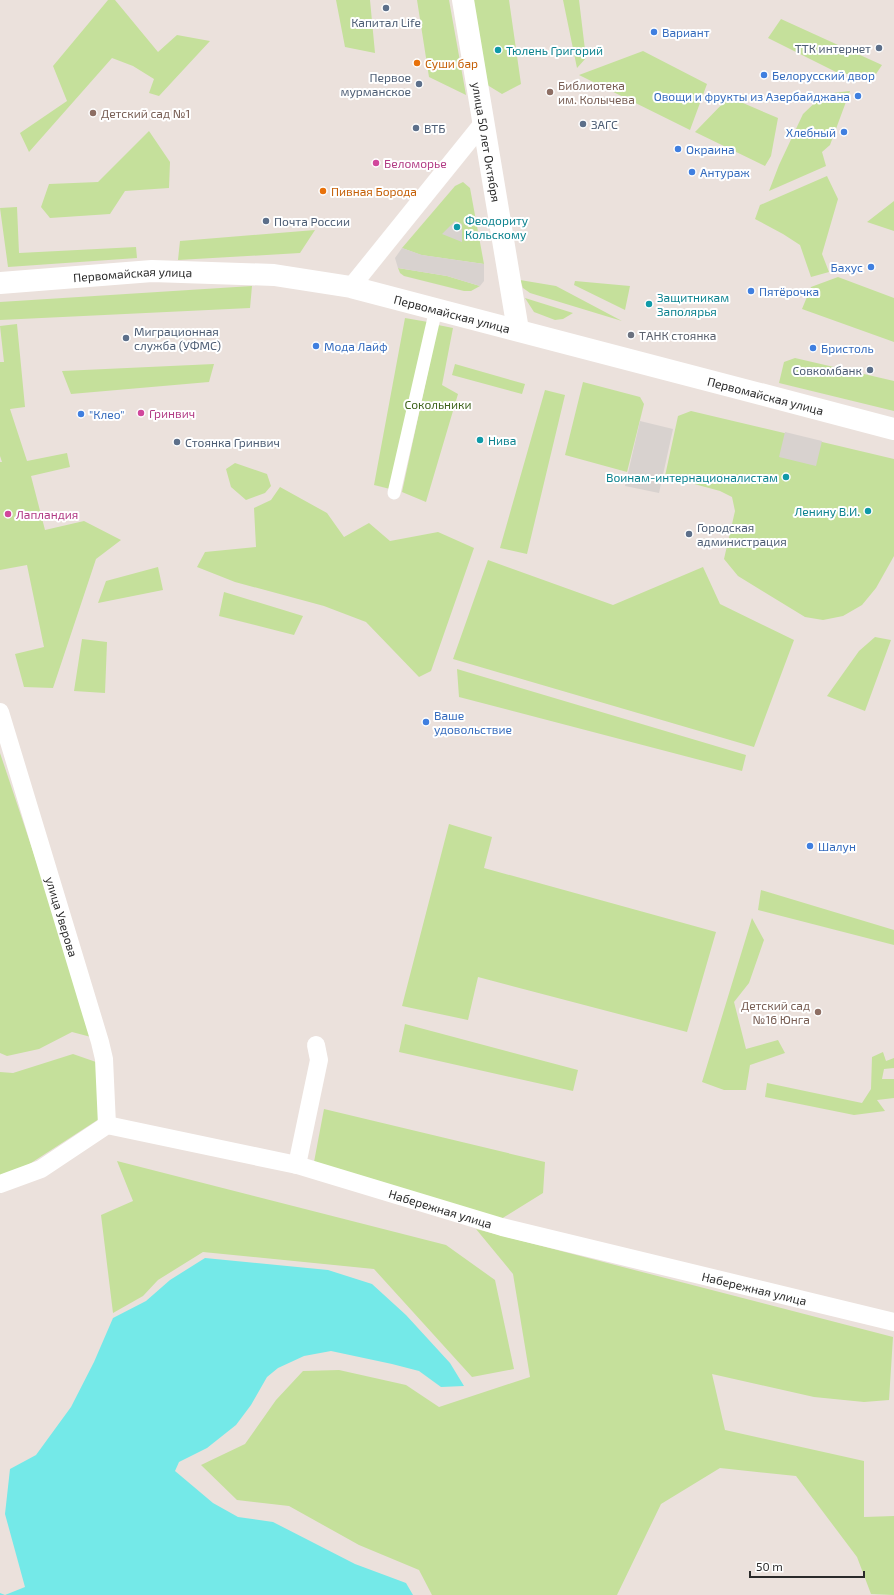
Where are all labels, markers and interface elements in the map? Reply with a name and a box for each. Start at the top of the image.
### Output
marker: Капитал Life [381,3,391,13]
place label: Капитал Life [351,15,421,29]
place label: Вариант [662,25,710,39]
marker: Вариант [649,27,659,37]
place label: ТТК интернет [795,41,871,55]
place label: Тюлень Григорий [506,43,603,57]
marker: ТТК интернет [874,43,884,53]
marker: Тюлень Григорий [493,45,503,55]
place label: Суши бар [425,56,478,71]
marker: Суши бар [412,58,422,68]
place label: Белорусский двор [772,68,875,83]
place label: Первое мурманское [340,70,411,99]
marker: Белорусский двор [759,70,769,80]
place label: Библиотека им. Колычева [558,78,635,106]
marker: Первое мурманское [414,79,424,89]
street label: улица 50 лет Октября [469,81,504,203]
marker: Библиотека им. Колычева [545,87,555,97]
place label: Овощи и фрукты из Азербайджана [654,89,850,104]
marker: Овощи и фрукты из Азербайджана [853,91,863,101]
place label: Детский сад №1 [101,106,190,120]
marker: Детский сад №1 [88,108,98,118]
place label: ЗАГС [591,117,618,131]
marker: ЗАГС [578,119,588,129]
place label: ВТБ [424,121,445,135]
marker: ВТБ [411,123,421,133]
place label: Хлебный [786,125,836,139]
marker: Хлебный [839,127,849,137]
place label: Окраина [686,142,735,156]
marker: Окраина [673,144,683,154]
place label: Беломорье [384,156,447,170]
marker: Беломорье [371,158,381,168]
place label: Антураж [700,165,750,180]
marker: Антураж [687,167,697,177]
place label: Пивная Борода [331,184,417,198]
marker: Пивная Борода [318,186,328,196]
place label: Феодориту Кольскому [465,213,529,242]
place label: Почта России [274,214,350,228]
marker: Почта России [261,216,271,226]
marker: Феодориту Кольскому [452,222,462,232]
place label: Бахус [831,260,863,275]
marker: Бахус [866,262,876,272]
street label: Первомайская улица [73,264,192,284]
place label: Пятёрочка [759,284,819,298]
marker: Пятёрочка [746,286,756,296]
place label: Защитникам Заполярья [657,290,729,318]
street label: Первомайская улица [393,292,512,335]
marker: Защитникам Заполярья [644,299,654,309]
place label: Миграционная служба (УФМС) [134,324,221,353]
place label: ТАНК стоянка [639,328,716,342]
marker: ТАНК стоянка [626,330,636,340]
marker: Миграционная служба (УФМС) [121,333,131,343]
place label: Мода Лайф [324,339,388,353]
marker: Мода Лайф [311,341,321,351]
place label: Бристоль [821,341,874,355]
marker: Бристоль [808,343,818,353]
place label: Совкомбанк [793,363,863,377]
marker: Совкомбанк [865,365,875,375]
street label: Первомайская улица [706,374,825,417]
park label: Сокольники [404,397,472,411]
place label: Гринвич [149,406,195,420]
place label: "Клео" [89,407,125,421]
marker: Гринвич [136,408,146,418]
marker: "Клео" [76,409,86,419]
place label: Нива [488,433,516,447]
place label: Стоянка Гринвич [185,435,280,449]
marker: Нива [475,435,485,445]
marker: Стоянка Гринвич [172,437,182,447]
place label: Воинам-интернационалистам [606,470,778,484]
marker: Воинам-интернационалистам [781,472,791,482]
place label: Ленину В.И. [794,504,860,519]
marker: Ленину В.И. [863,506,873,516]
place label: Лапландия [16,507,78,521]
marker: Лапландия [3,509,13,519]
place label: Городская администрация [697,520,787,548]
marker: Городская администрация [684,529,694,539]
place label: Ваше удовольствие [434,708,512,737]
marker: Ваше удовольствие [421,717,431,727]
place label: Шалун [818,839,856,854]
marker: Шалун [805,841,815,851]
street label: улица Уверова [42,875,81,959]
place label: Детский сад №16 Юнга [741,998,810,1026]
marker: Детский сад №16 Юнга [813,1007,823,1017]
street label: Набережная улица [387,1186,494,1231]
street label: Набережная улица [701,1269,808,1308]
scale bar [750,1553,864,1579]
text: 50 m [756,1559,783,1573]

